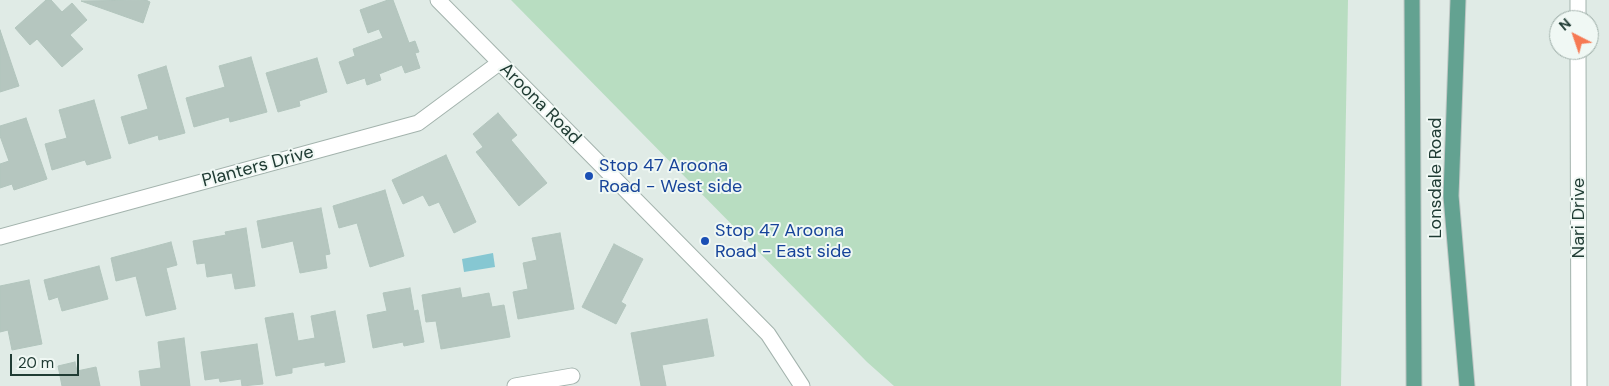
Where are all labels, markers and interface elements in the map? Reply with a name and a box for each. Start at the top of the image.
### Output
north arrow [1549,10,1599,60]
text: N [1555,14,1575,35]
street label: Aroona Road [495,59,585,149]
street label: Lonsdale Road [1425,117,1447,239]
street label: Planters Drive [200,142,316,192]
place label: Stop 47 Aroona Road - West side [599,155,742,198]
marker: Stop 47 Aroona Road - West side [583,170,595,182]
street label: Nari Drive [1568,178,1590,258]
place label: Stop 47 Aroona Road - East side [715,220,852,262]
marker: Stop 47 Aroona Road - East side [699,235,711,247]
scale bar [12,344,81,376]
text: 20 m [18,353,54,373]

